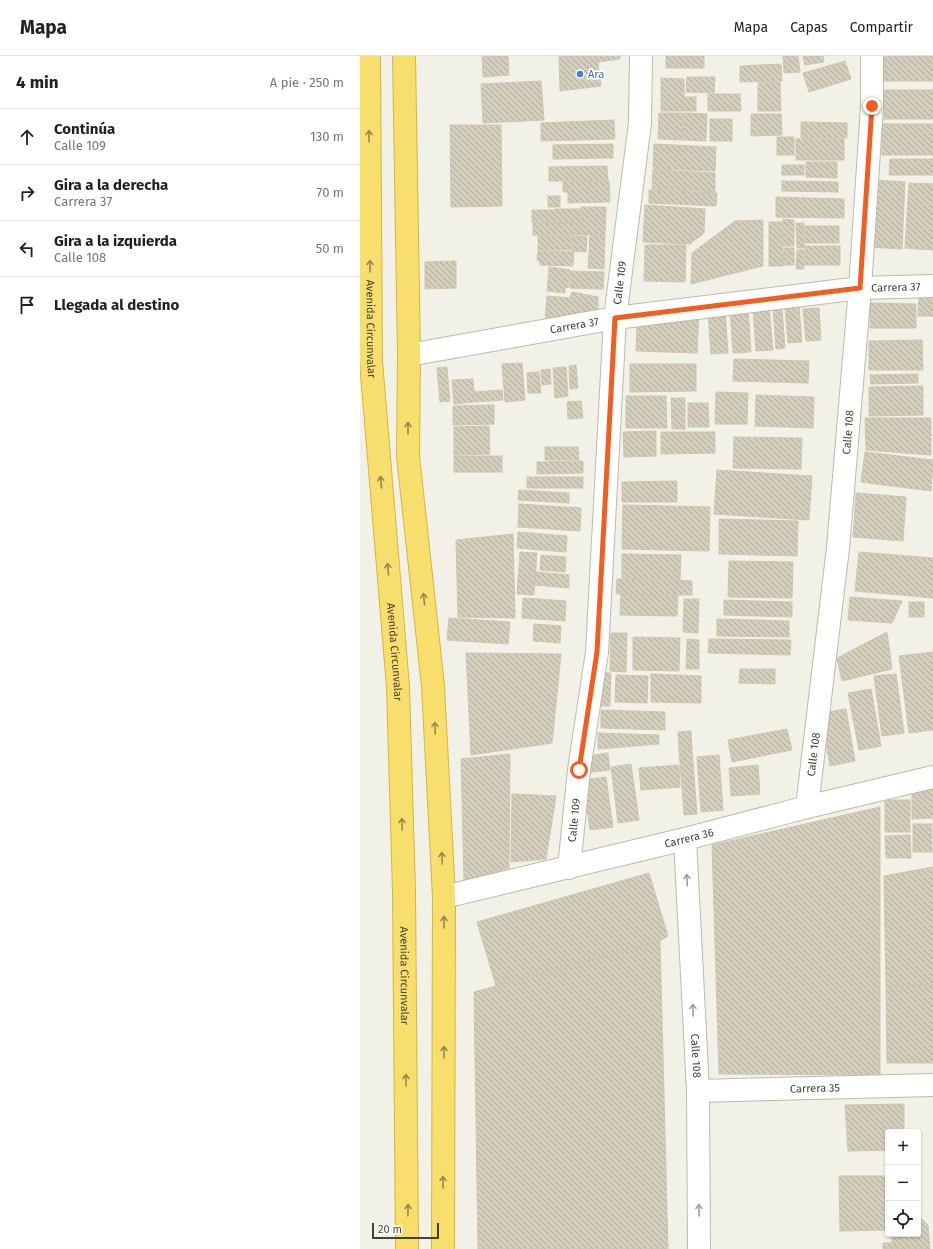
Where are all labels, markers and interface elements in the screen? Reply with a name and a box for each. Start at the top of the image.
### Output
text: Mapa [20,16,67,39]
text: Mapa [734,19,768,36]
text: Capas [790,19,828,36]
text: Compartir [850,19,913,36]
place label: Ara [588,68,604,81]
marker: Ara [575,69,585,79]
text: 4 min [16,72,59,93]
text: A pie · 250 m [270,75,344,90]
route end [863,97,881,115]
text: Continúa [54,120,115,138]
icon: ahead [16,126,38,148]
text: 130 m [310,129,344,144]
one-way arrow [366,130,373,143]
text: Calle 109 [54,138,106,153]
text: Gira a la derecha [54,176,168,194]
icon: right [16,182,38,204]
text: 70 m [317,185,344,200]
text: Carrera 37 [54,194,112,209]
text: Gira a la izquierda [54,232,177,250]
icon: left [16,238,38,260]
text: 50 m [316,241,344,256]
text: Calle 108 [54,250,106,265]
one-way arrow [366,260,374,273]
street label: Calle 109 [611,260,629,305]
street label: Avenida Circunvalar [363,280,378,379]
street label: Carrera 37 [871,280,921,295]
icon: arrive [16,294,38,316]
text: Llegada al destino [54,296,179,314]
street label: Carrera 37 [549,315,600,337]
street label: Calle 108 [840,410,857,455]
one-way arrow [404,422,412,435]
one-way arrow [377,476,384,489]
one-way arrow [385,563,392,576]
one-way arrow [420,593,428,606]
street label: Avenida Circunvalar [384,602,404,702]
one-way arrow [432,722,439,735]
street label: Calle 108 [805,732,823,777]
route start [570,761,588,779]
street label: Calle 109 [566,798,583,843]
one-way arrow [399,818,406,831]
street label: Carrera 36 [663,826,715,851]
one-way arrow [438,852,445,865]
one-way arrow [683,874,690,887]
one-way arrow [440,916,448,929]
street label: Avenida Circunvalar [397,927,411,1026]
one-way arrow [690,1004,697,1017]
street label: Calle 108 [688,1033,703,1078]
one-way arrow [440,1046,448,1059]
one-way arrow [402,1074,410,1087]
street label: Carrera 35 [790,1081,841,1096]
map controls [885,1129,921,1237]
button: + [885,1129,921,1165]
button: − [885,1165,921,1201]
one-way arrow [439,1176,447,1189]
button: locate [885,1201,921,1237]
one-way arrow [404,1204,411,1217]
one-way arrow [695,1204,703,1217]
scale bar [372,1221,439,1240]
text: 20 m [378,1223,402,1236]

